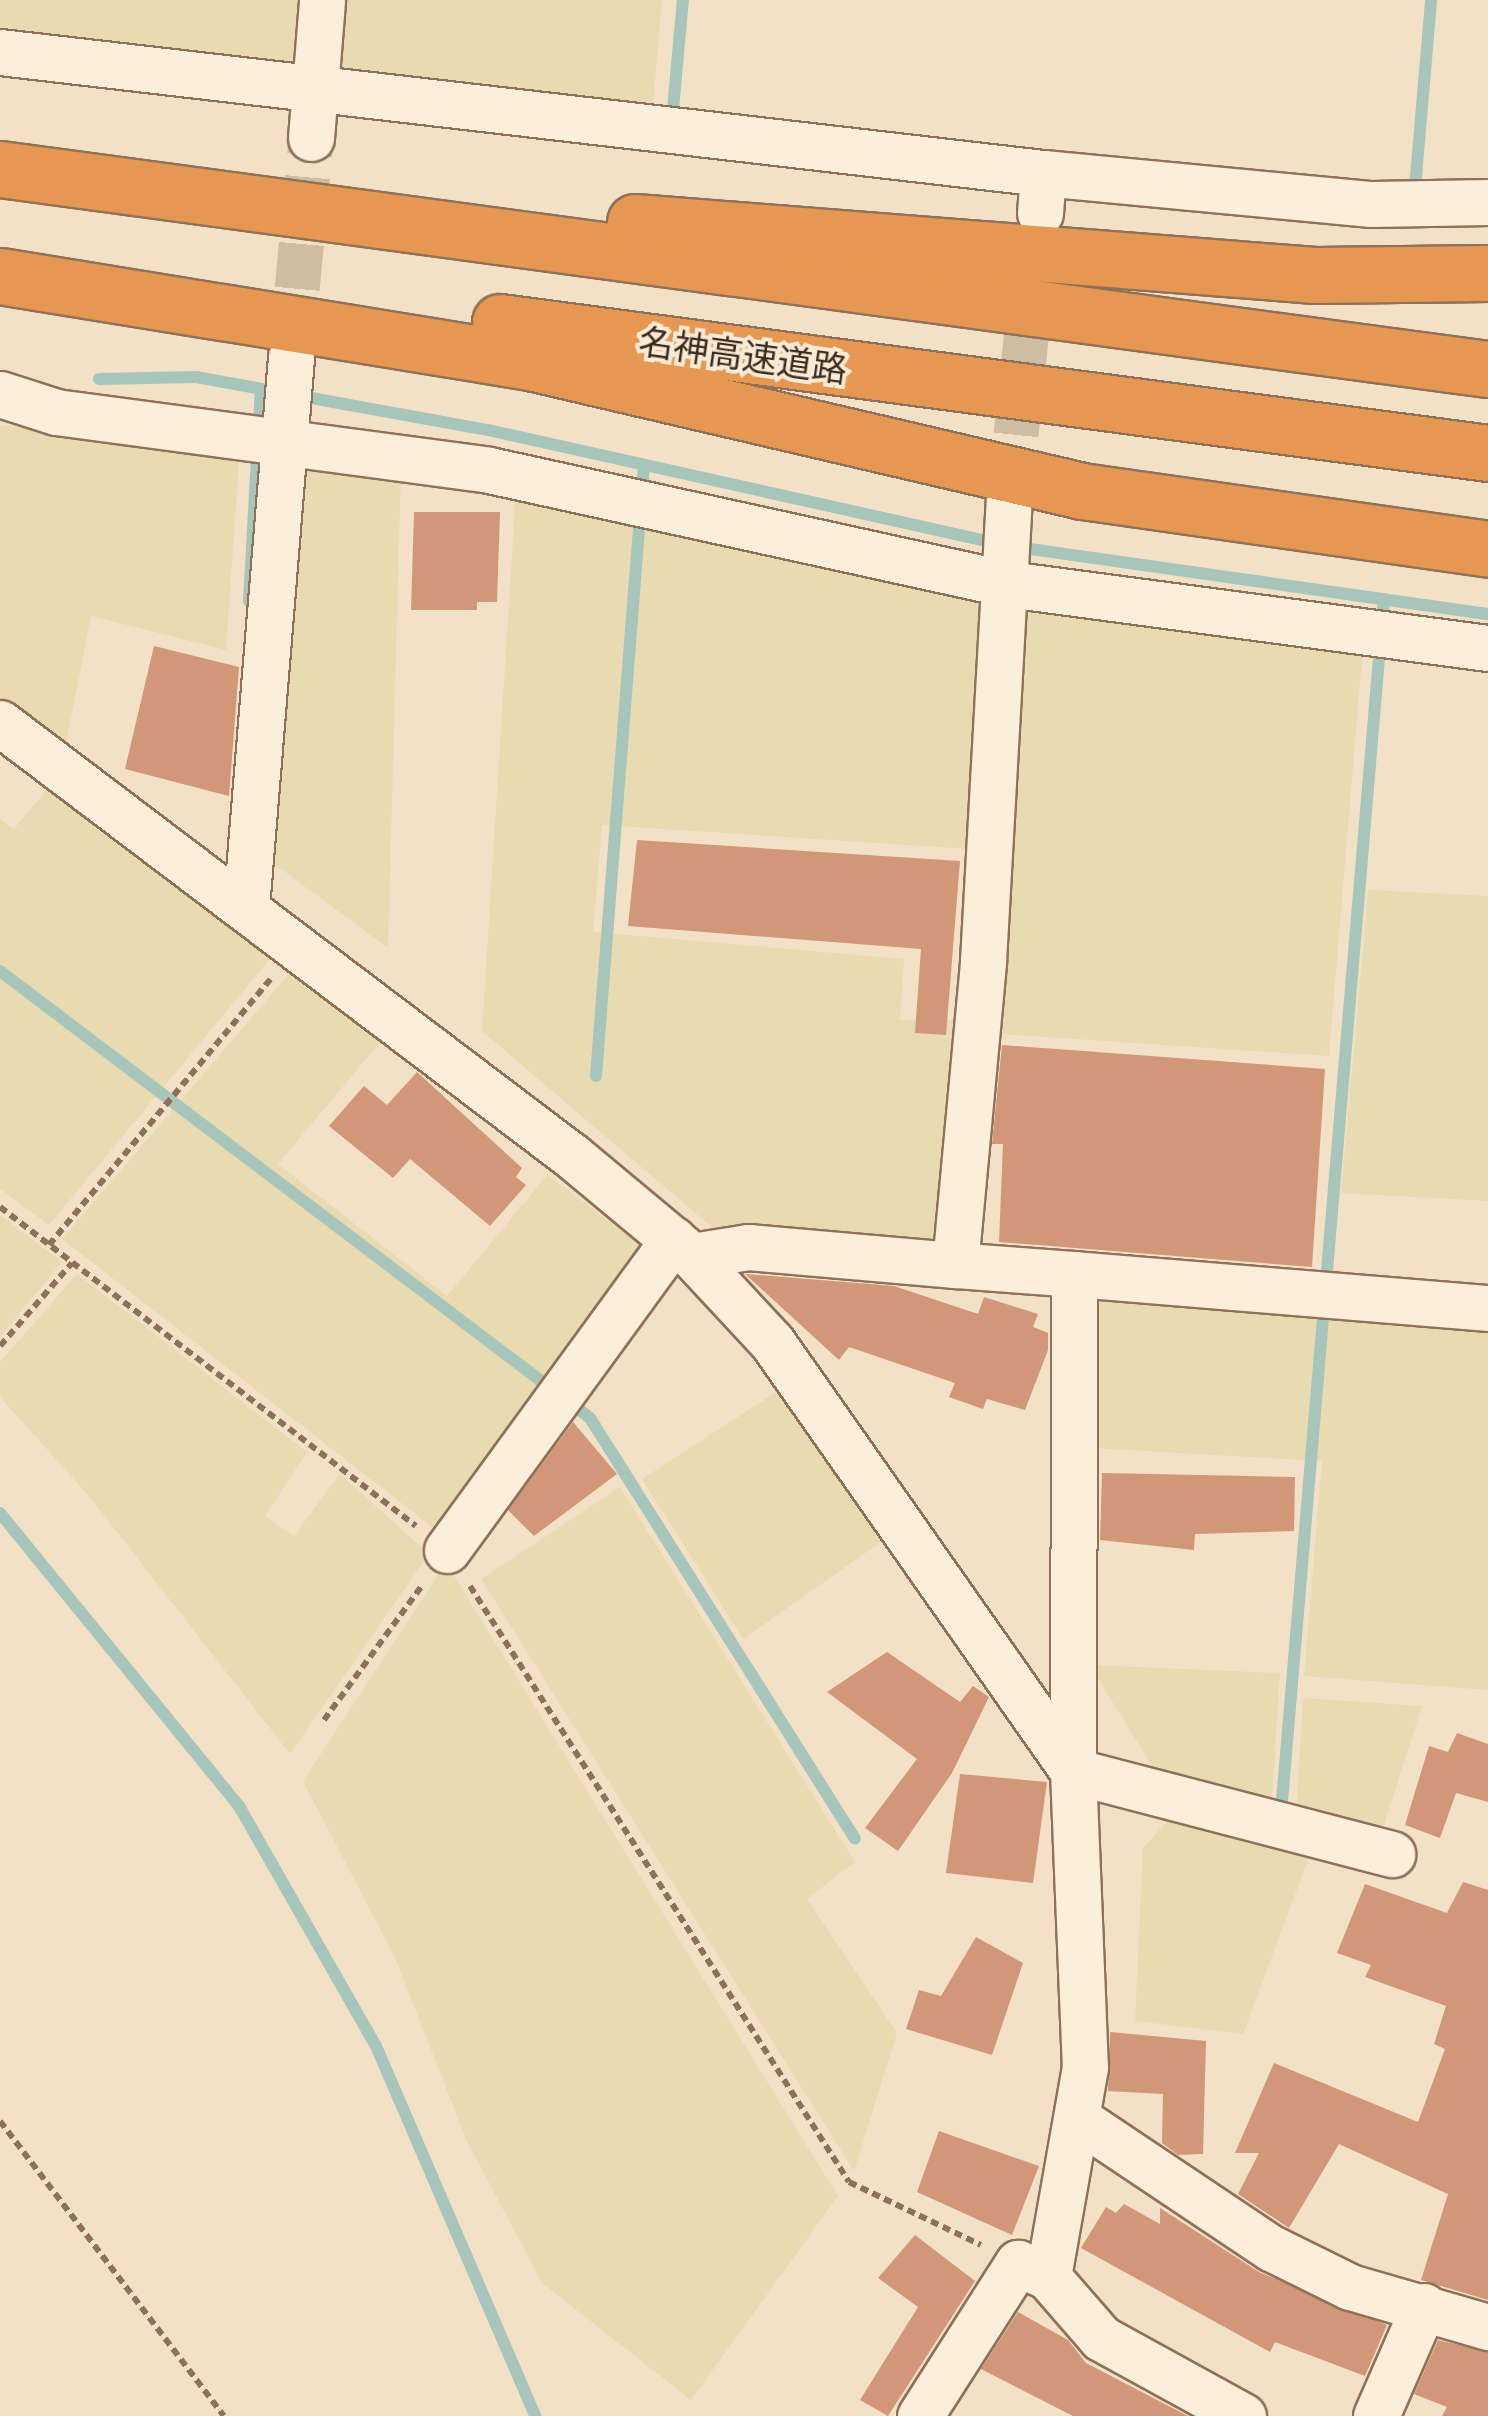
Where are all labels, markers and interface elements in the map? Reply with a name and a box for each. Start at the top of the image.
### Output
street label: 名神高速道路 [636,320,850,390]

